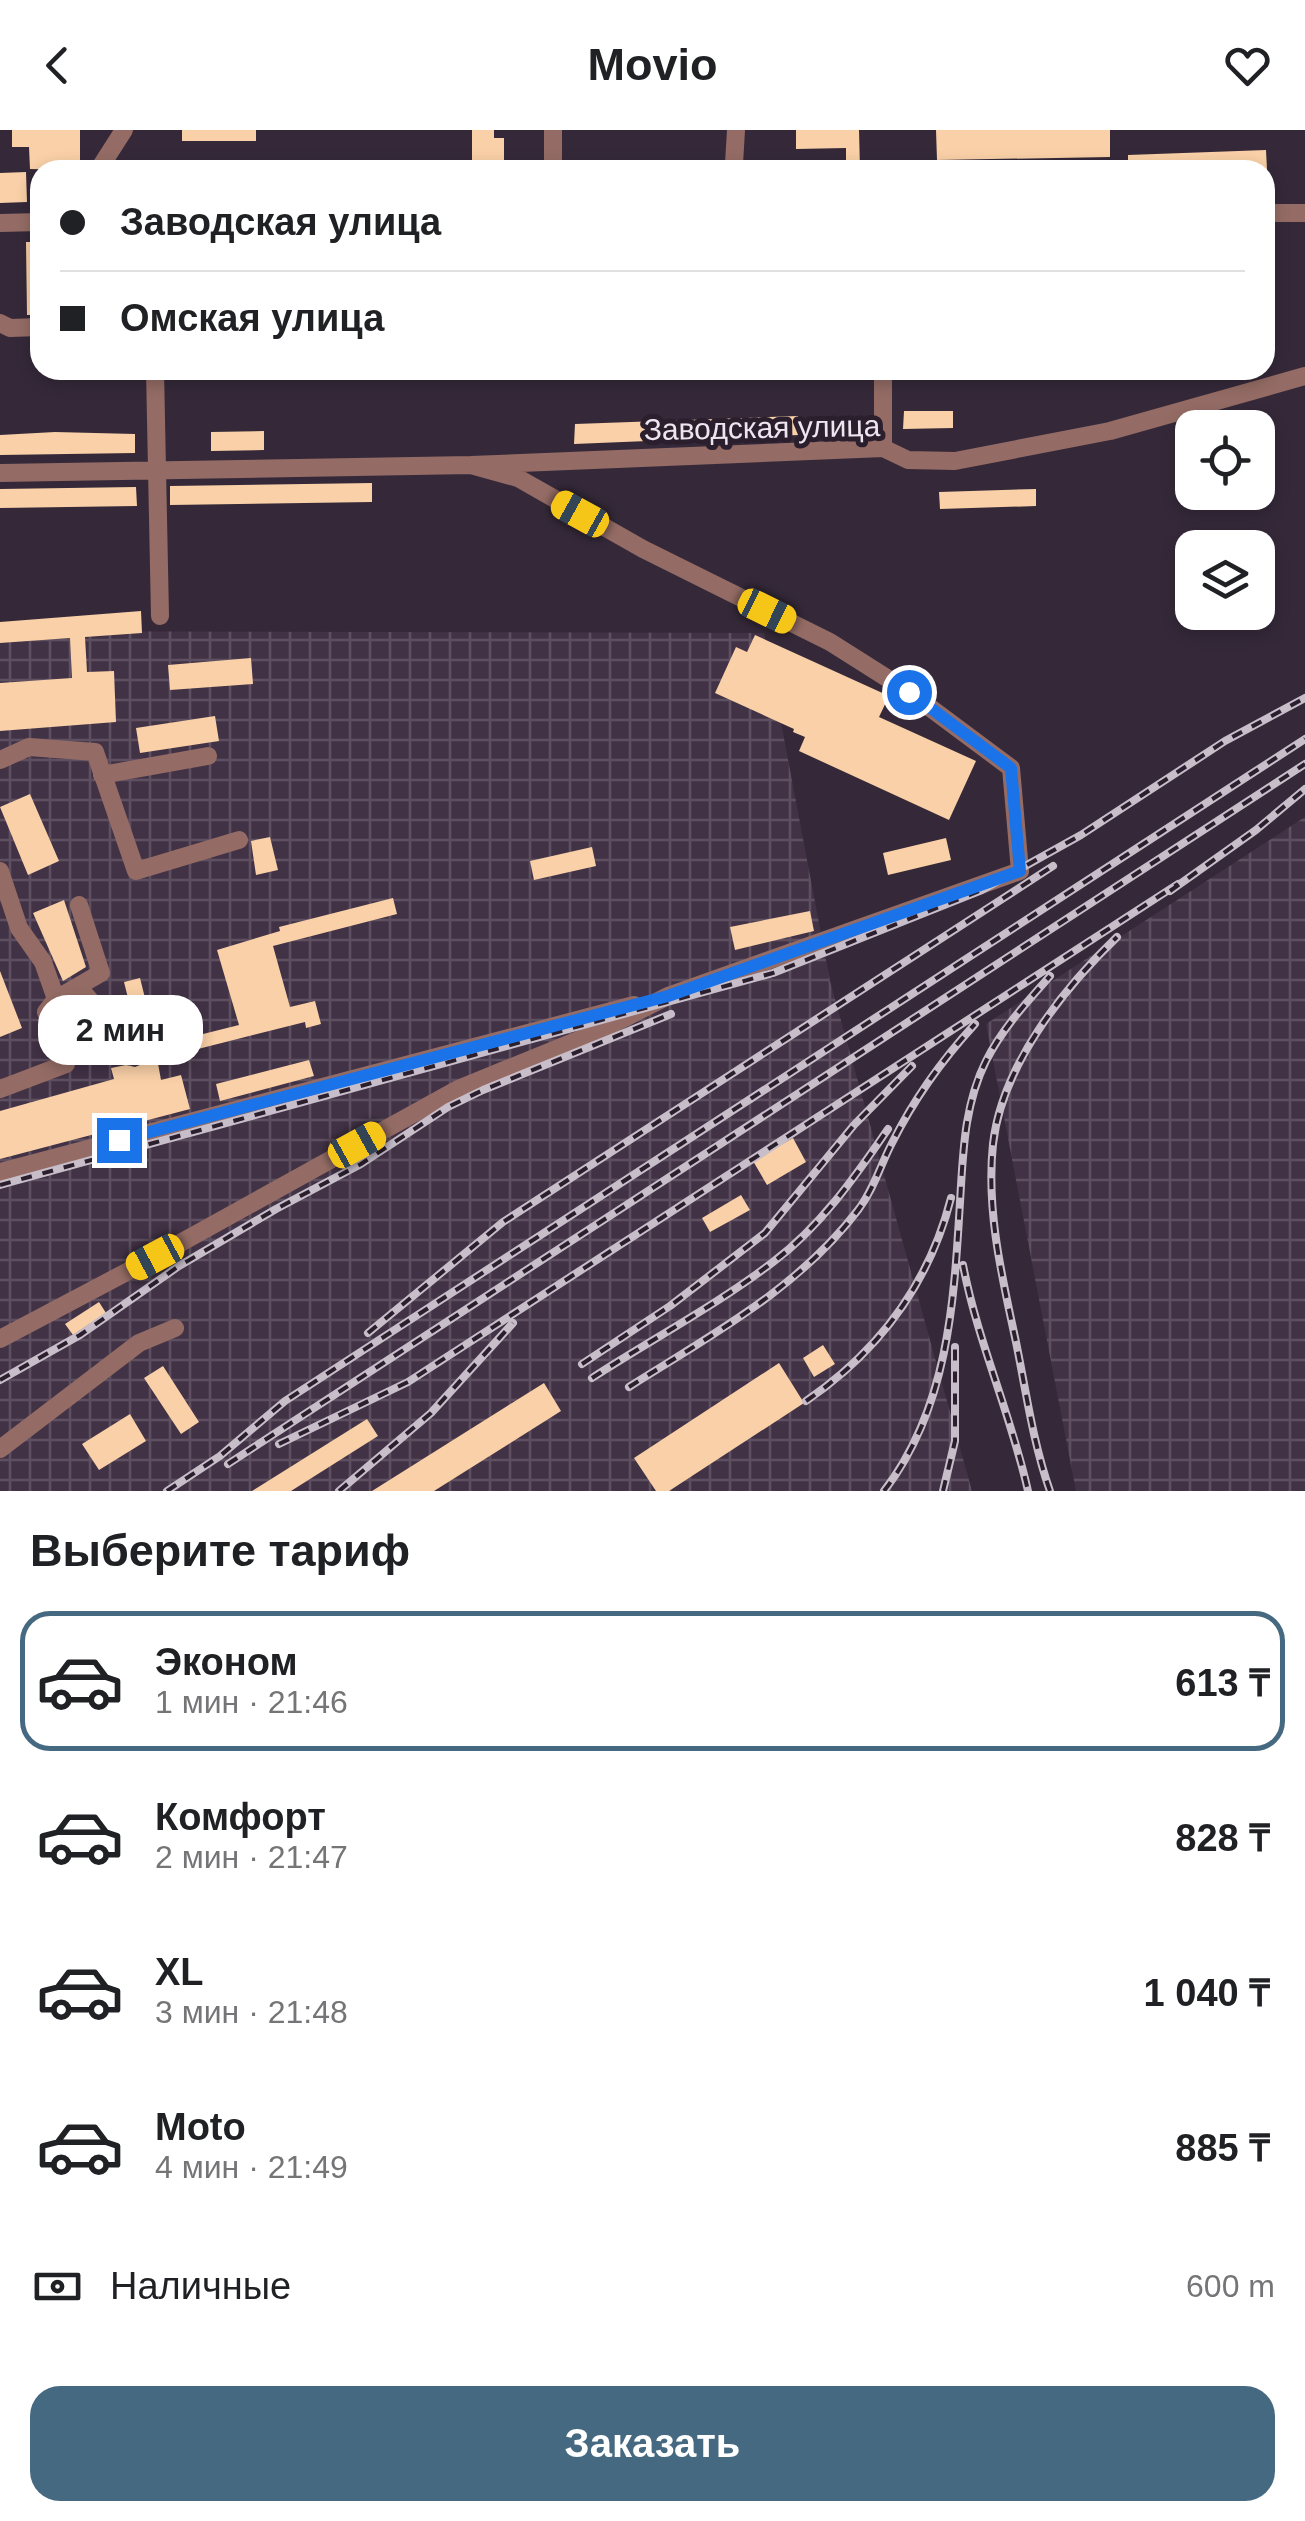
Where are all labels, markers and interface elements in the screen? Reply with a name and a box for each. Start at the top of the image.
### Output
icon: back [30,38,85,93]
icon: heart [1220,38,1275,93]
text: Movio [588,39,718,90]
text: Заводская улица [120,201,441,243]
text: Омская улица [120,297,384,339]
street label: Заводская улица [643,409,881,446]
map controls [1175,410,1275,630]
button: locate [1175,410,1275,510]
car [546,486,614,542]
button: layers [1175,530,1275,630]
car [733,584,801,638]
route start [887,670,932,715]
callout: 2 мин [36,995,202,1065]
text: 2 мин [76,1012,165,1048]
car [323,1117,391,1173]
route end [97,1118,142,1163]
car [121,1230,189,1284]
text: Выберите тариф [30,1525,410,1576]
icon: car [35,1636,125,1726]
text: Эконом [155,1641,298,1683]
text: 613 ₸ [1175,1662,1270,1704]
text: 1 мин · 21:46 [155,1684,348,1720]
icon: car [35,1791,125,1881]
text: Комфорт [155,1796,326,1838]
text: 828 ₸ [1175,1817,1270,1859]
text: 2 мин · 21:47 [155,1839,348,1875]
icon: car [35,1946,125,2036]
text: XL [155,1951,204,1993]
text: 1 040 ₸ [1144,1972,1270,2014]
text: 3 мин · 21:48 [155,1994,348,2030]
icon: car [35,2101,125,2191]
text: Moto [155,2106,246,2148]
text: 885 ₸ [1175,2127,1270,2169]
text: 4 мин · 21:49 [155,2149,348,2185]
icon: cash [30,2259,85,2314]
text: Наличные [110,2265,291,2307]
text: 600 m [1186,2268,1275,2304]
button: Заказать [30,2386,1275,2501]

